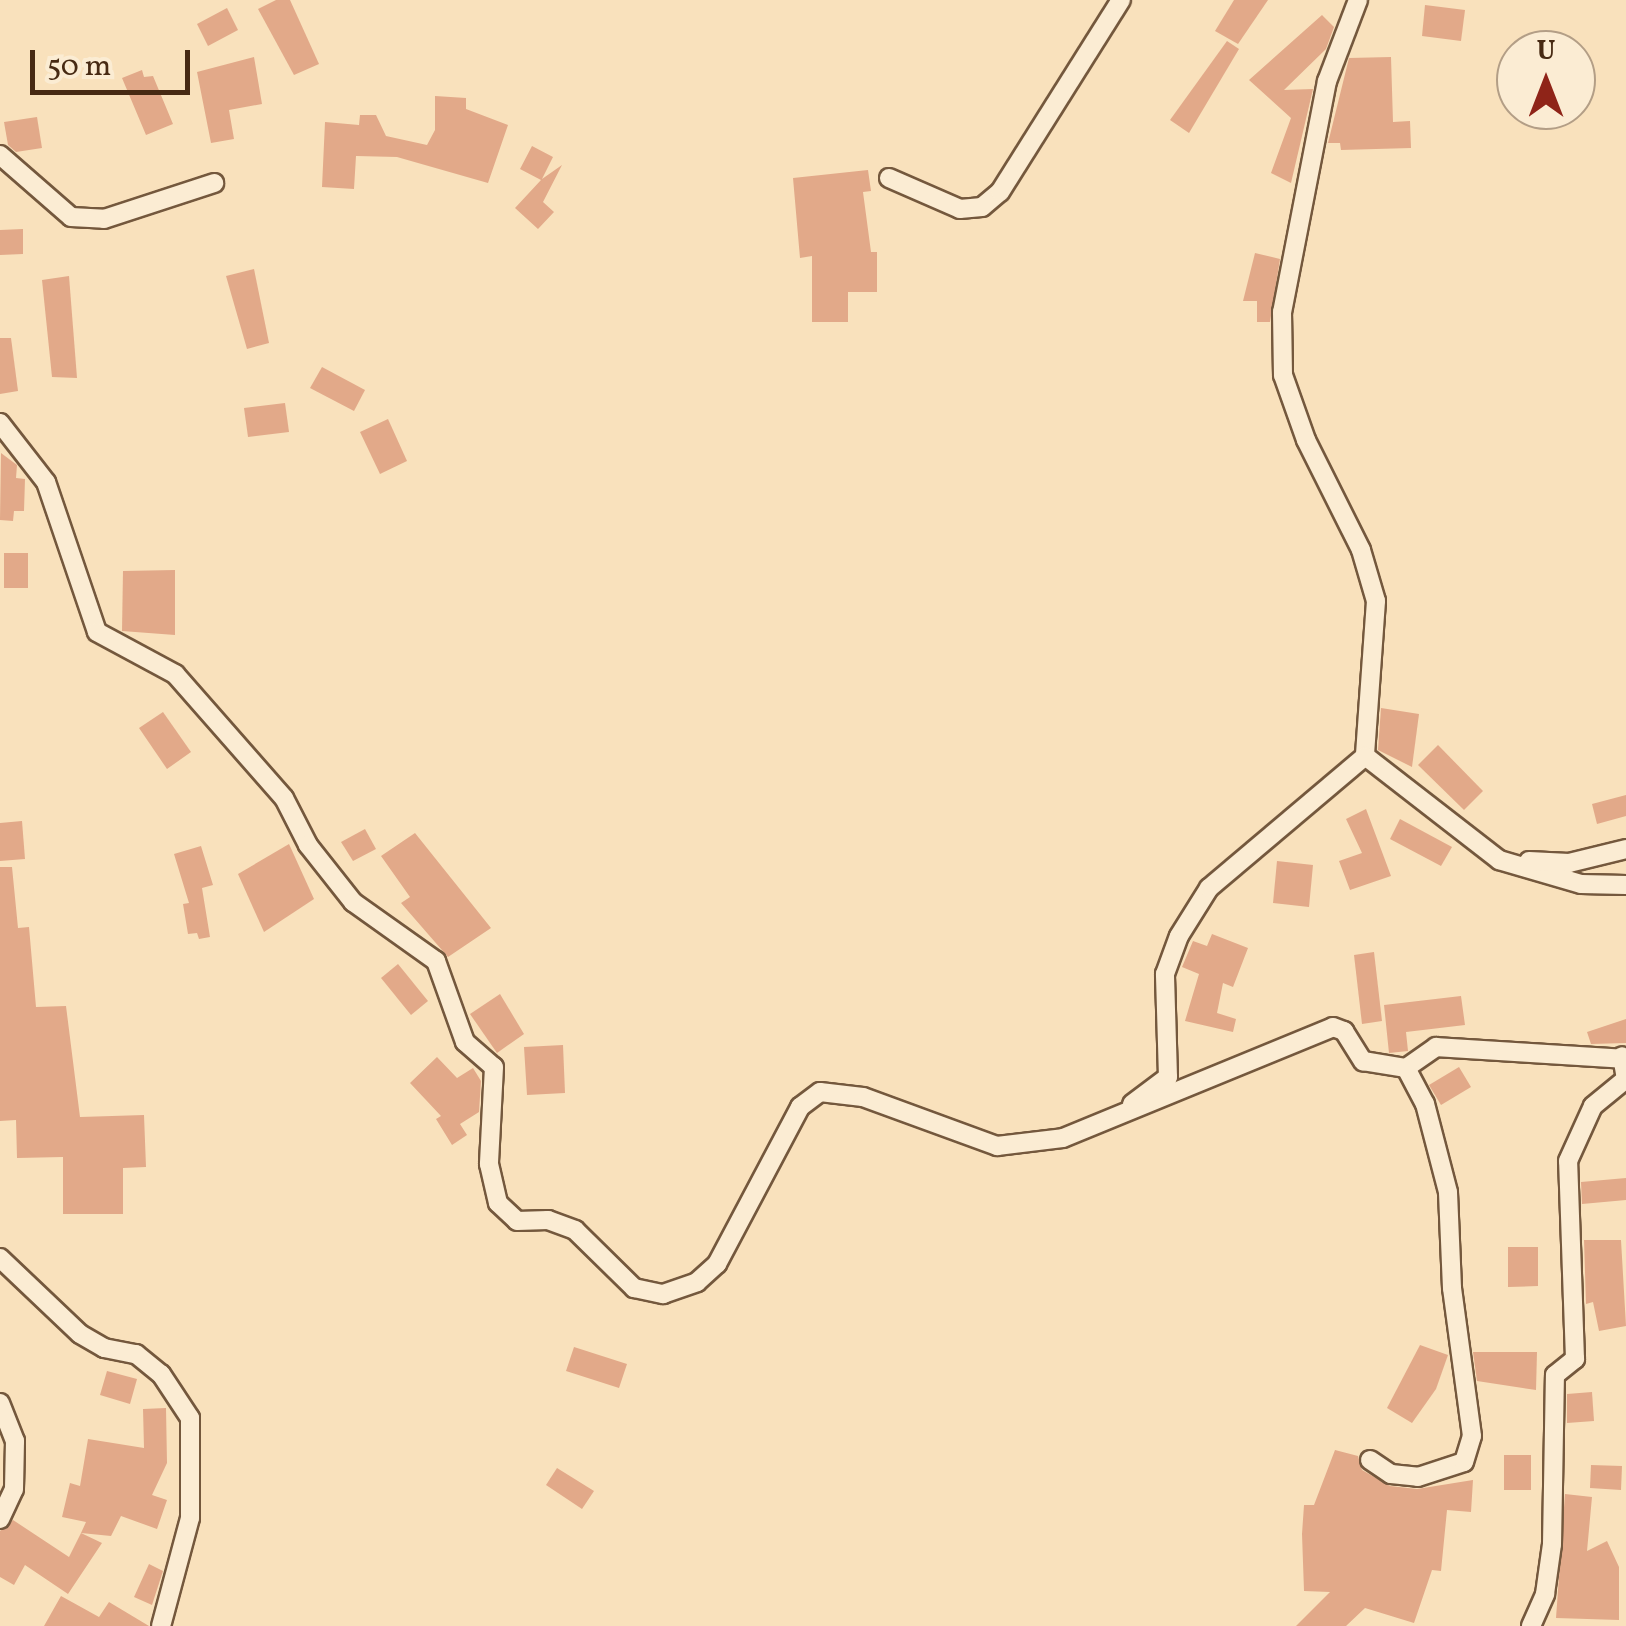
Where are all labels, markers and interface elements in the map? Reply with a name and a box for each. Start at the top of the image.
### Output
scale bar [35,30,195,92]
north arrow [1496,30,1596,130]
text: U [1536,32,1556,71]
text: 50 m [47,46,111,88]

